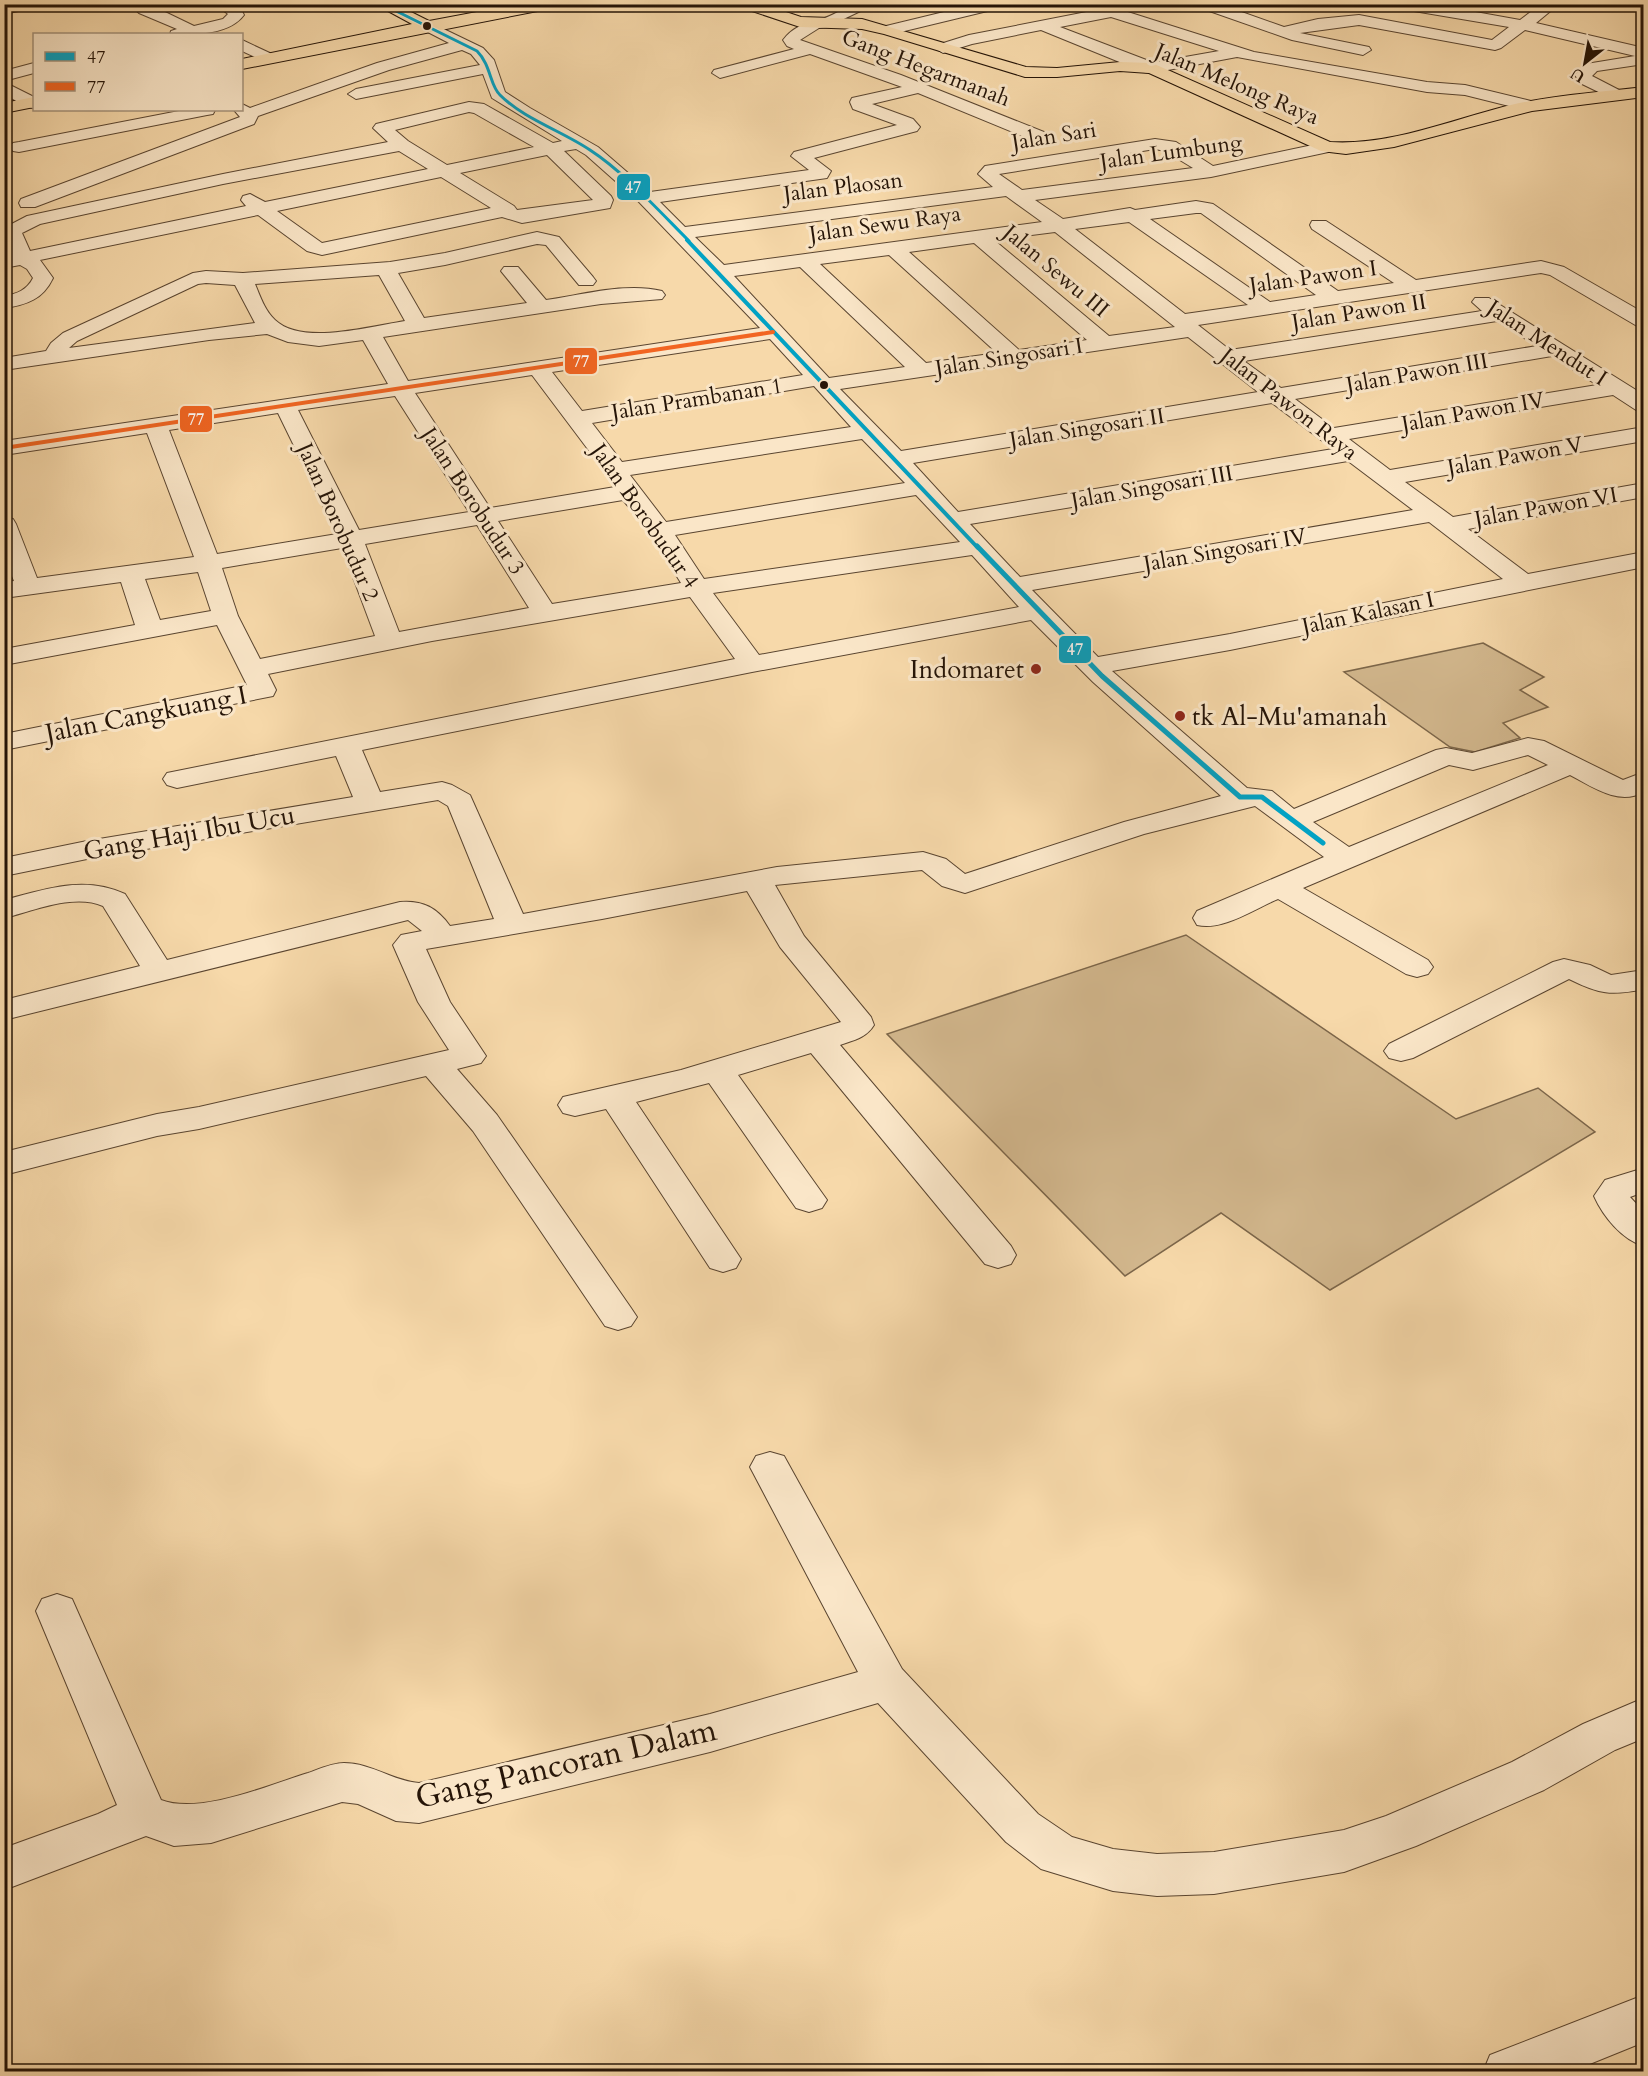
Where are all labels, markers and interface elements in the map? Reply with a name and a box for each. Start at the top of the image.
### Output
unlabelled marker [421,20,433,32]
street label: Gang Hegarmanah [837,22,1015,114]
legend [33,33,243,111]
north arrow [1555,33,1615,93]
street label: Jalan Melong Raya [1148,35,1324,132]
text: 47 [87,45,105,70]
text: U [1567,62,1589,88]
text: 77 [87,75,105,100]
street label: Jalan Sari [1007,115,1098,158]
street label: Jalan Lumbung [1095,127,1245,177]
street label: Jalan Plaosan [779,165,905,210]
line badge: 47 [616,173,651,201]
text: 47 [625,177,641,199]
street label: Jalan Sewu Raya [804,198,963,250]
street label: Jalan Sewu III [994,216,1115,324]
street label: Jalan Pawon I [1244,253,1379,301]
street label: Jalan Pawon II [1287,287,1428,338]
street label: Jalan Mendut I [1479,291,1613,393]
street label: Jalan Singosari I [930,331,1085,384]
street label: Jalan Pawon Raya [1212,339,1364,467]
street label: Jalan Pawon III [1341,346,1490,401]
line badge: 77 [564,347,598,375]
text: 77 [573,351,589,373]
street label: Jalan Prambanan 1 [606,371,785,428]
unlabelled marker [818,379,830,391]
street label: Jalan Pawon IV [1396,385,1548,440]
street label: Jalan Singosari II [1004,401,1167,456]
line badge: 77 [179,405,213,433]
text: 77 [188,409,204,431]
street label: Jalan Borobudur 3 [412,419,532,580]
street label: Jalan Pawon V [1442,429,1586,483]
street label: Jalan Borobudur 2 [288,435,386,606]
street label: Jalan Borobudur 4 [582,435,706,594]
street label: Jalan Singosari III [1066,458,1235,517]
street label: Jalan Pawon VI [1469,480,1620,535]
street label: Jalan Singosari IV [1138,521,1310,580]
street label: Jalan Kalasan I [1296,584,1437,642]
line badge: 47 [1058,635,1092,664]
text: 47 [1067,639,1083,661]
place label: Indomaret [910,652,1024,687]
marker: Indomaret [1029,662,1043,676]
street label: Jalan Cangkuang I [38,677,250,751]
place label: tk Al-Mu'amanah [1192,699,1387,734]
marker: tk Al-Mu'amanah [1173,709,1187,723]
street label: Gang Haji Ibu Ucu [81,797,297,869]
street label: Gang Pancoran Dalam [411,1708,721,1820]

